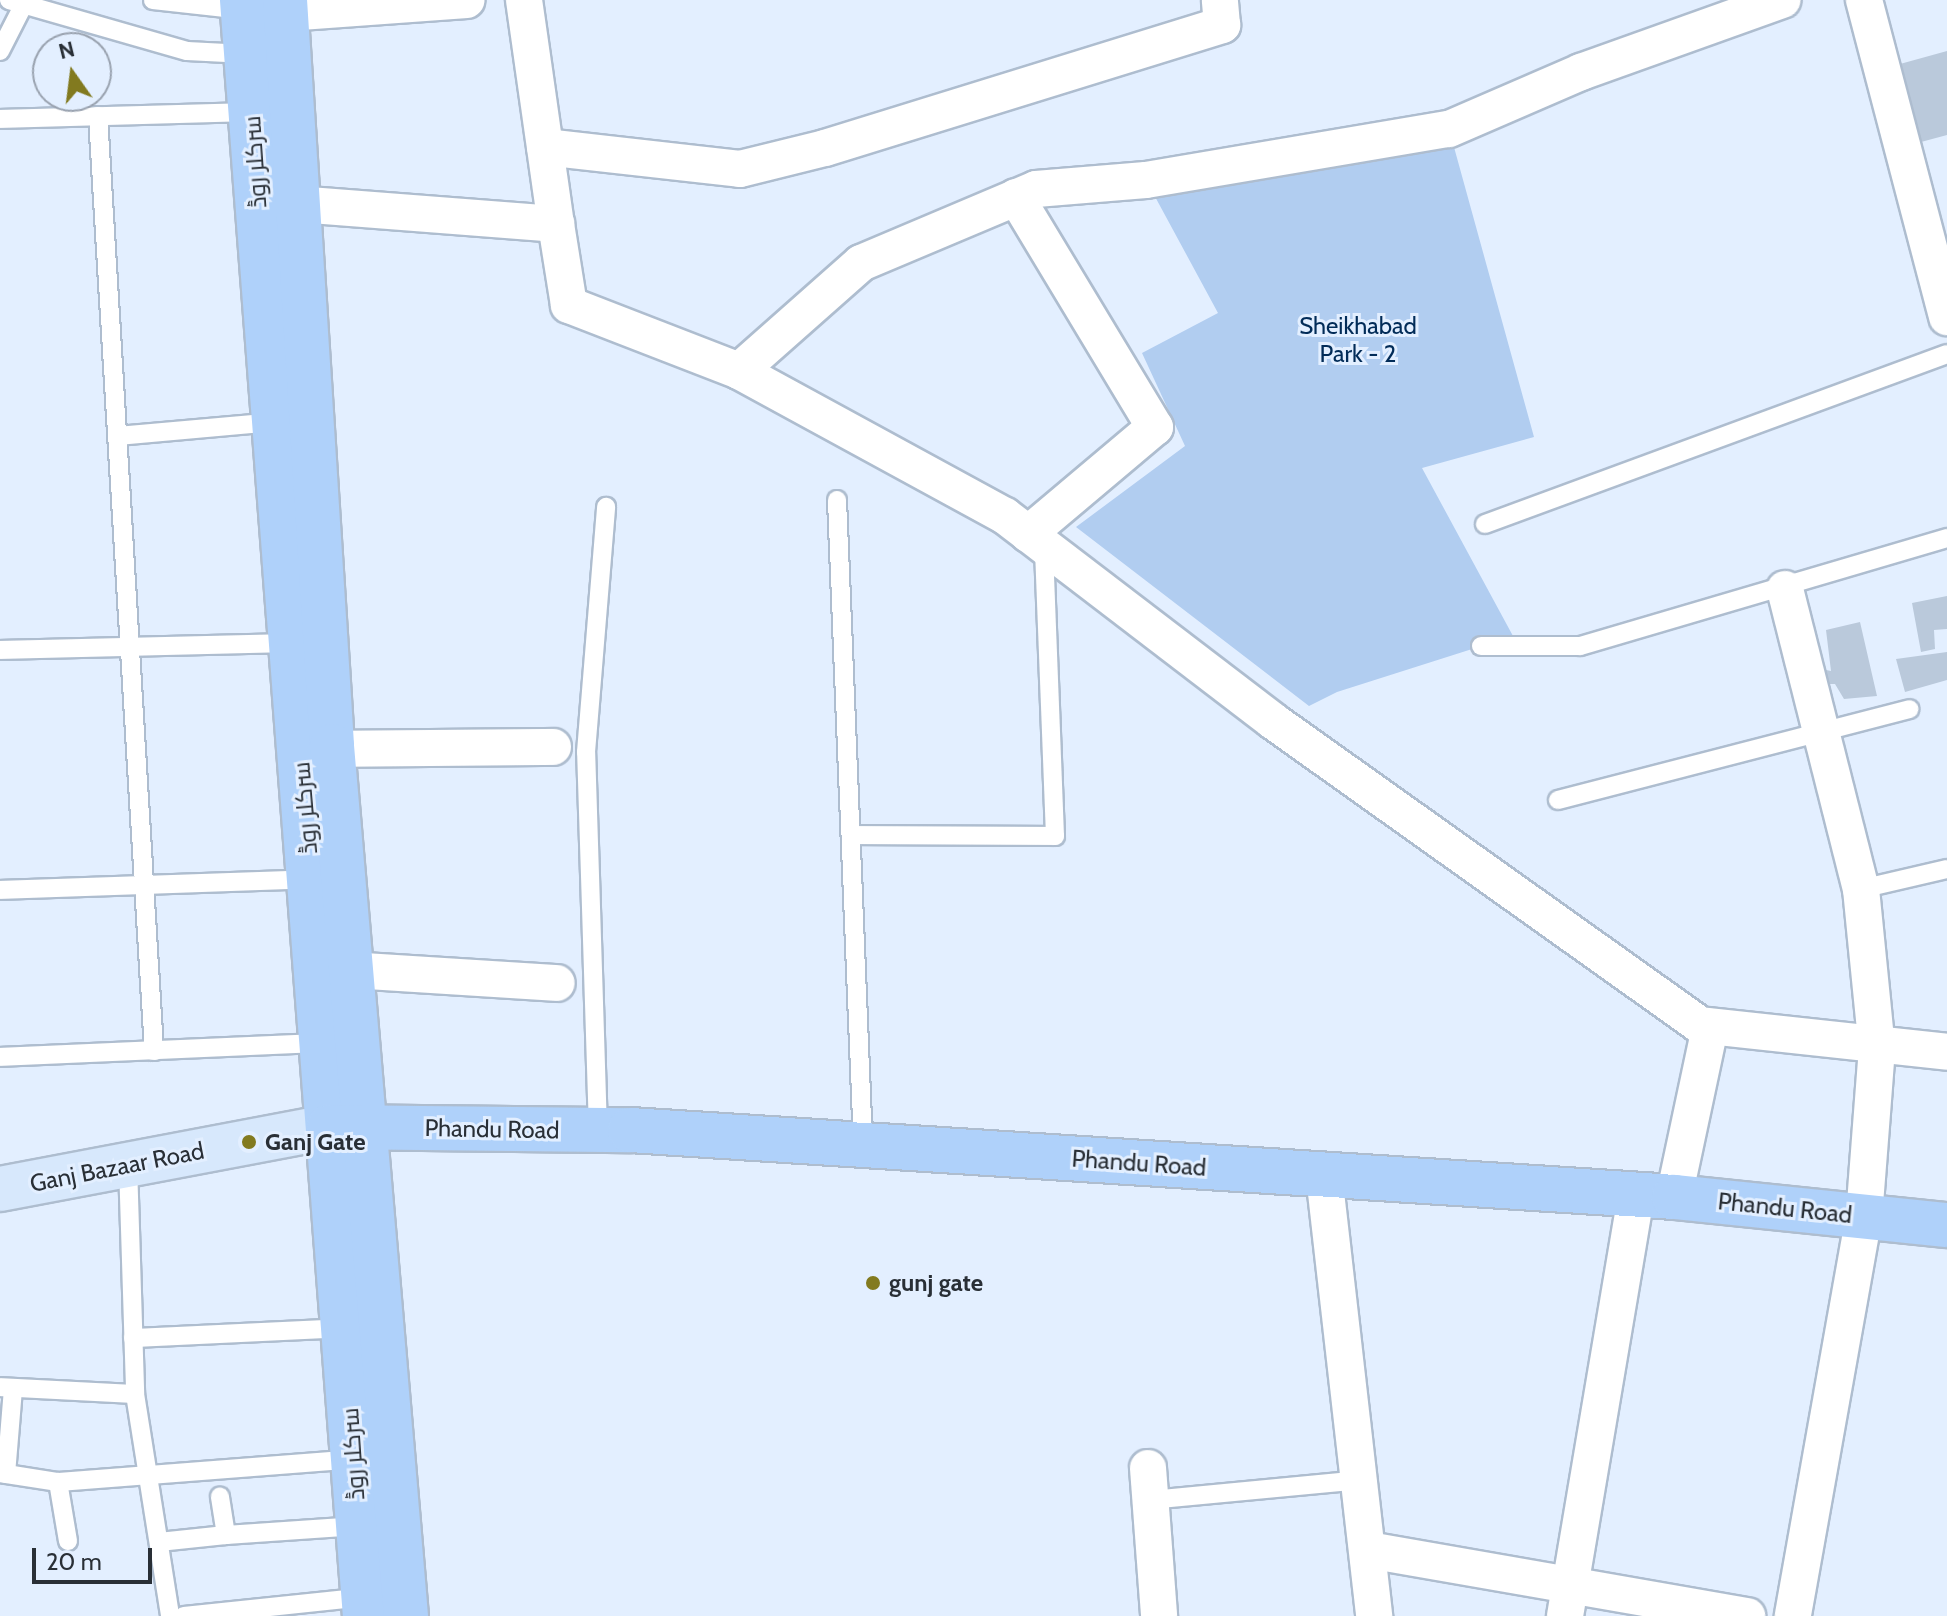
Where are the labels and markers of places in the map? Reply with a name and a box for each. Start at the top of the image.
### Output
place label: Ganj Gate [265,1128,366,1156]
marker: Ganj Gate [240,1133,258,1151]
place label: gunj gate [889,1269,983,1297]
marker: gunj gate [864,1274,882,1292]

